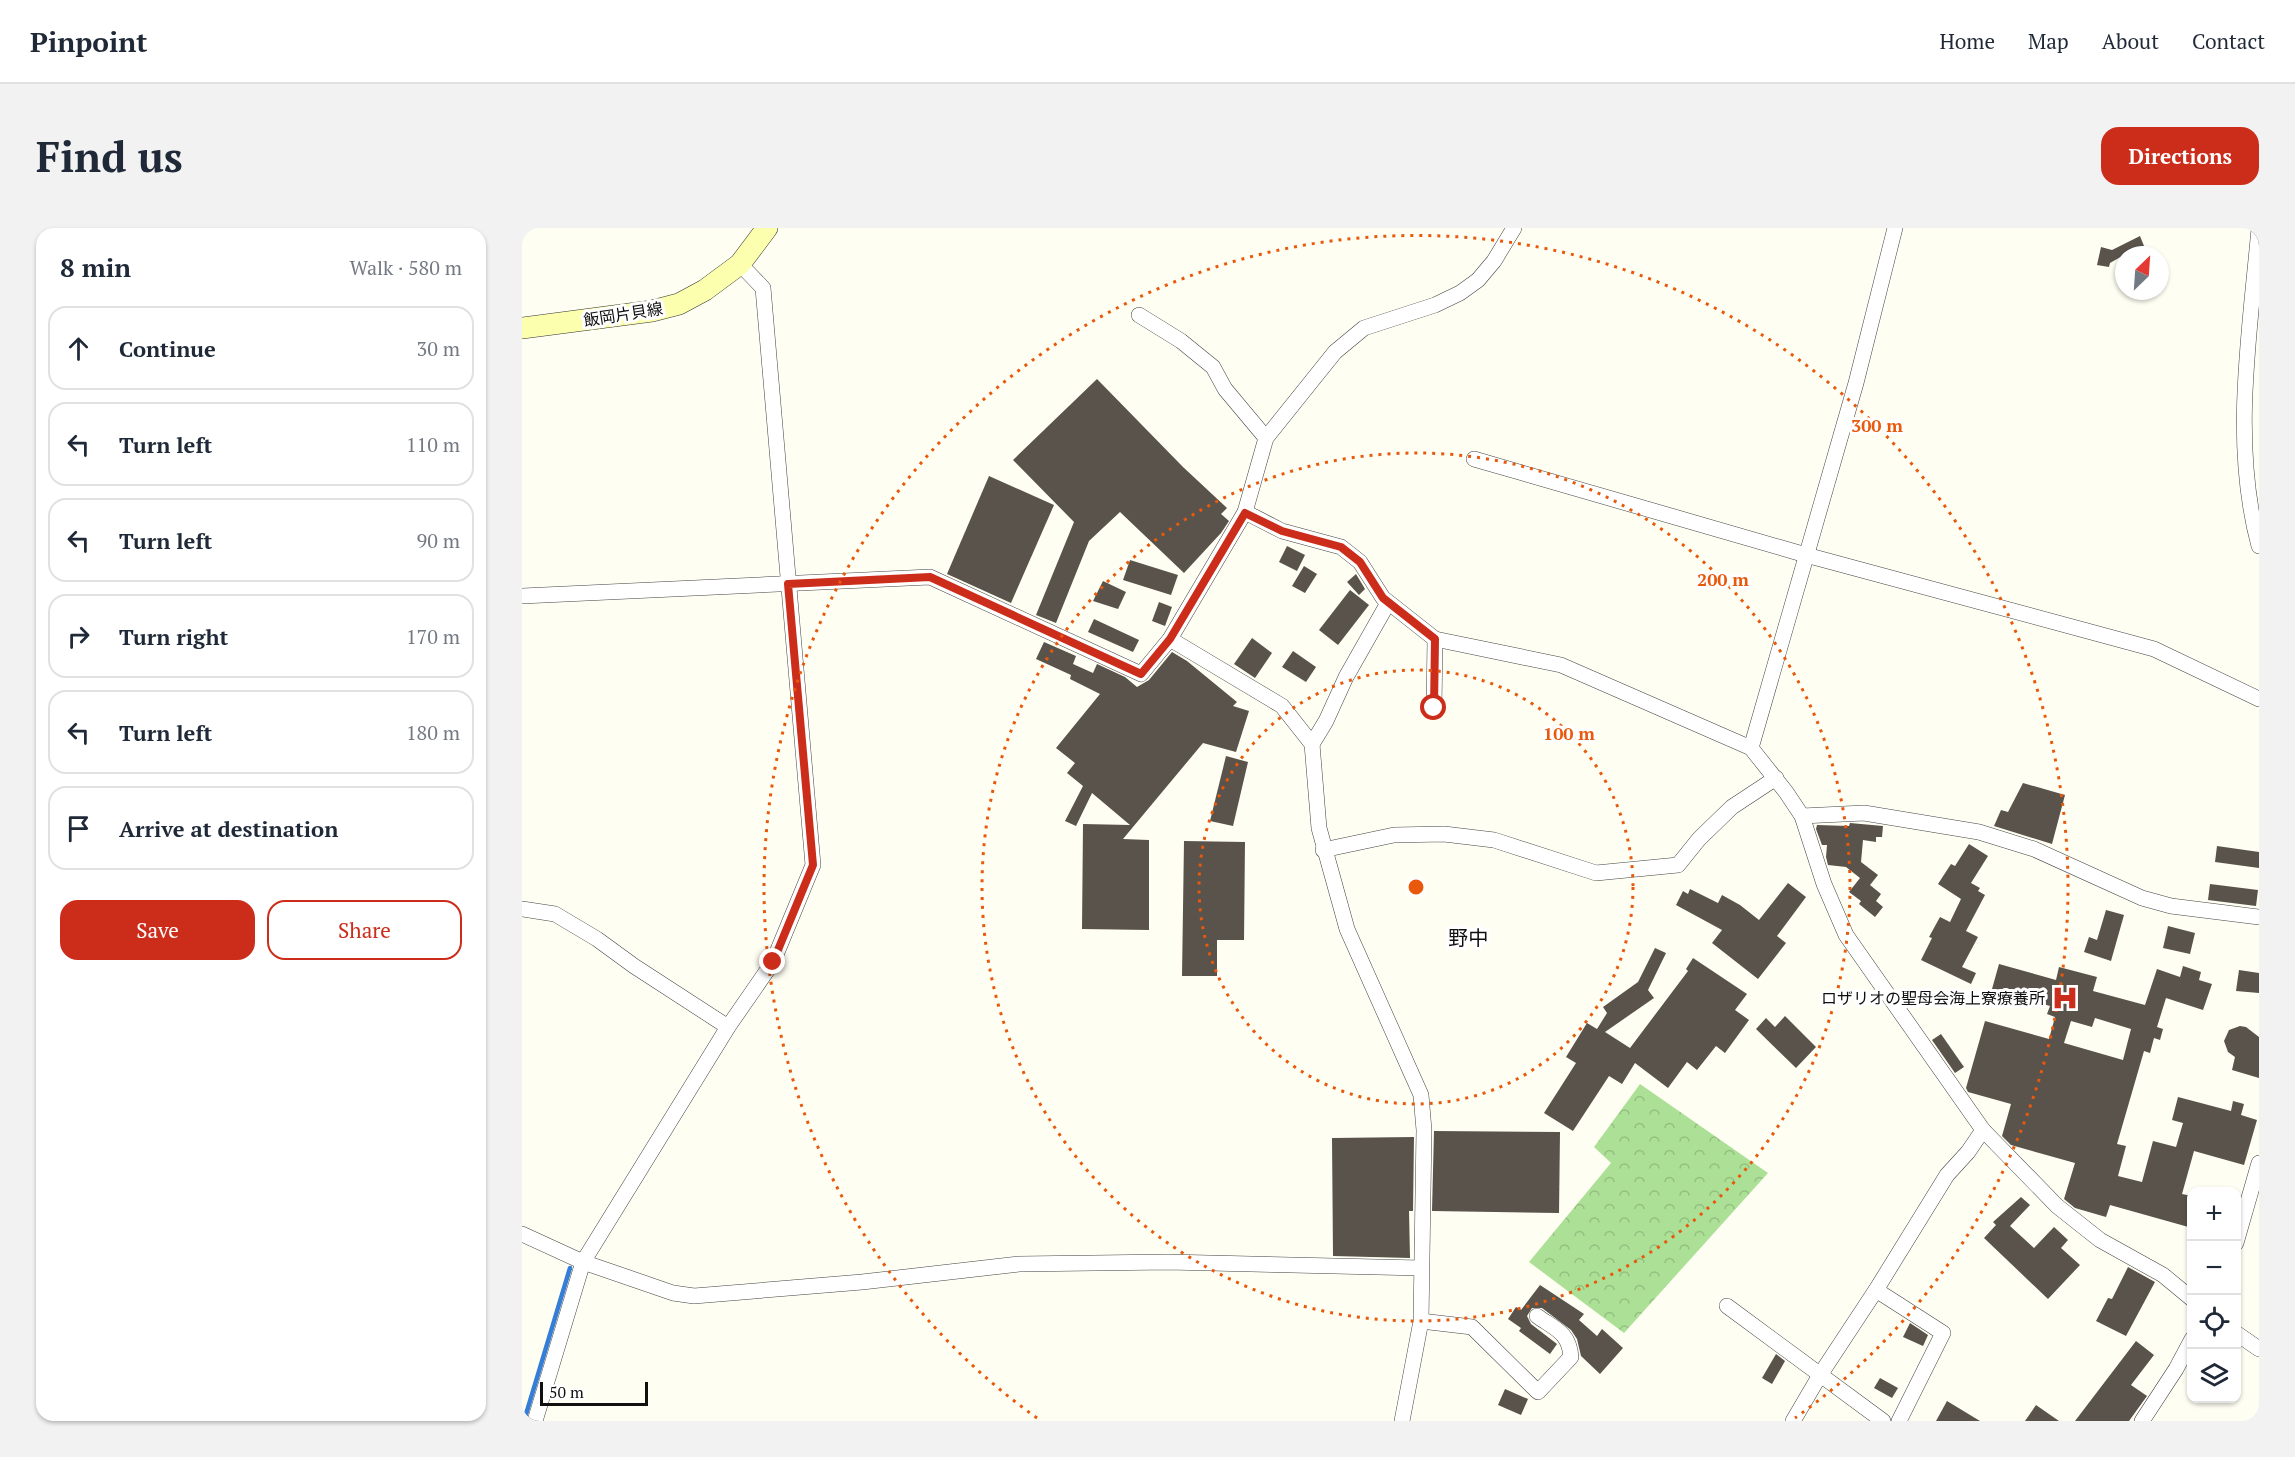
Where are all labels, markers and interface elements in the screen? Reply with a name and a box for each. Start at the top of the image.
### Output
text: Pinpoint [30,23,147,60]
text: Home [1939,27,1995,55]
text: Map [2028,27,2069,55]
text: About [2102,27,2159,55]
text: Contact [2192,27,2265,55]
button: Directions [2101,127,2259,185]
text: Find us [36,128,183,184]
north arrow [2115,246,2169,300]
text: 8 min [60,250,131,284]
text: Walk · 580 m [350,254,462,281]
street label: 飯岡片貝線 [582,297,664,331]
icon: ahead [62,332,95,365]
text: Continue [119,334,216,363]
text: 30 m [417,335,460,362]
text: 300 m [1851,413,1903,437]
icon: left [62,428,95,461]
text: Turn left [119,430,212,459]
text: 110 m [406,431,460,458]
icon: left [62,524,95,557]
text: Turn left [119,526,212,555]
text: 90 m [417,527,460,554]
text: 200 m [1697,567,1749,591]
icon: right [62,620,95,653]
text: Turn right [119,622,228,651]
text: 170 m [406,623,460,650]
route start [1420,694,1446,720]
icon: left [62,716,95,749]
text: Turn left [119,718,212,747]
text: 180 m [406,719,460,746]
text: 100 m [1543,721,1595,745]
icon: arrive [62,812,95,845]
text: Arrive at destination [119,814,338,843]
centre of rings [1406,877,1426,897]
button: Save [60,900,255,960]
button: Share [267,900,462,960]
district label: 野中 [1448,924,1488,951]
route end [759,948,785,974]
hospital icon: ロザリオの聖母会海上寮療養所 [2050,983,2080,1013]
place label: ロザリオの聖母会海上寮療養所 [1821,987,2045,1009]
map controls [2187,1187,2241,1403]
button: + [2187,1187,2241,1241]
button: − [2187,1241,2241,1295]
button: locate [2187,1295,2241,1349]
button: layers [2187,1349,2241,1403]
scale bar [540,1379,648,1406]
text: 50 m [549,1381,584,1403]

